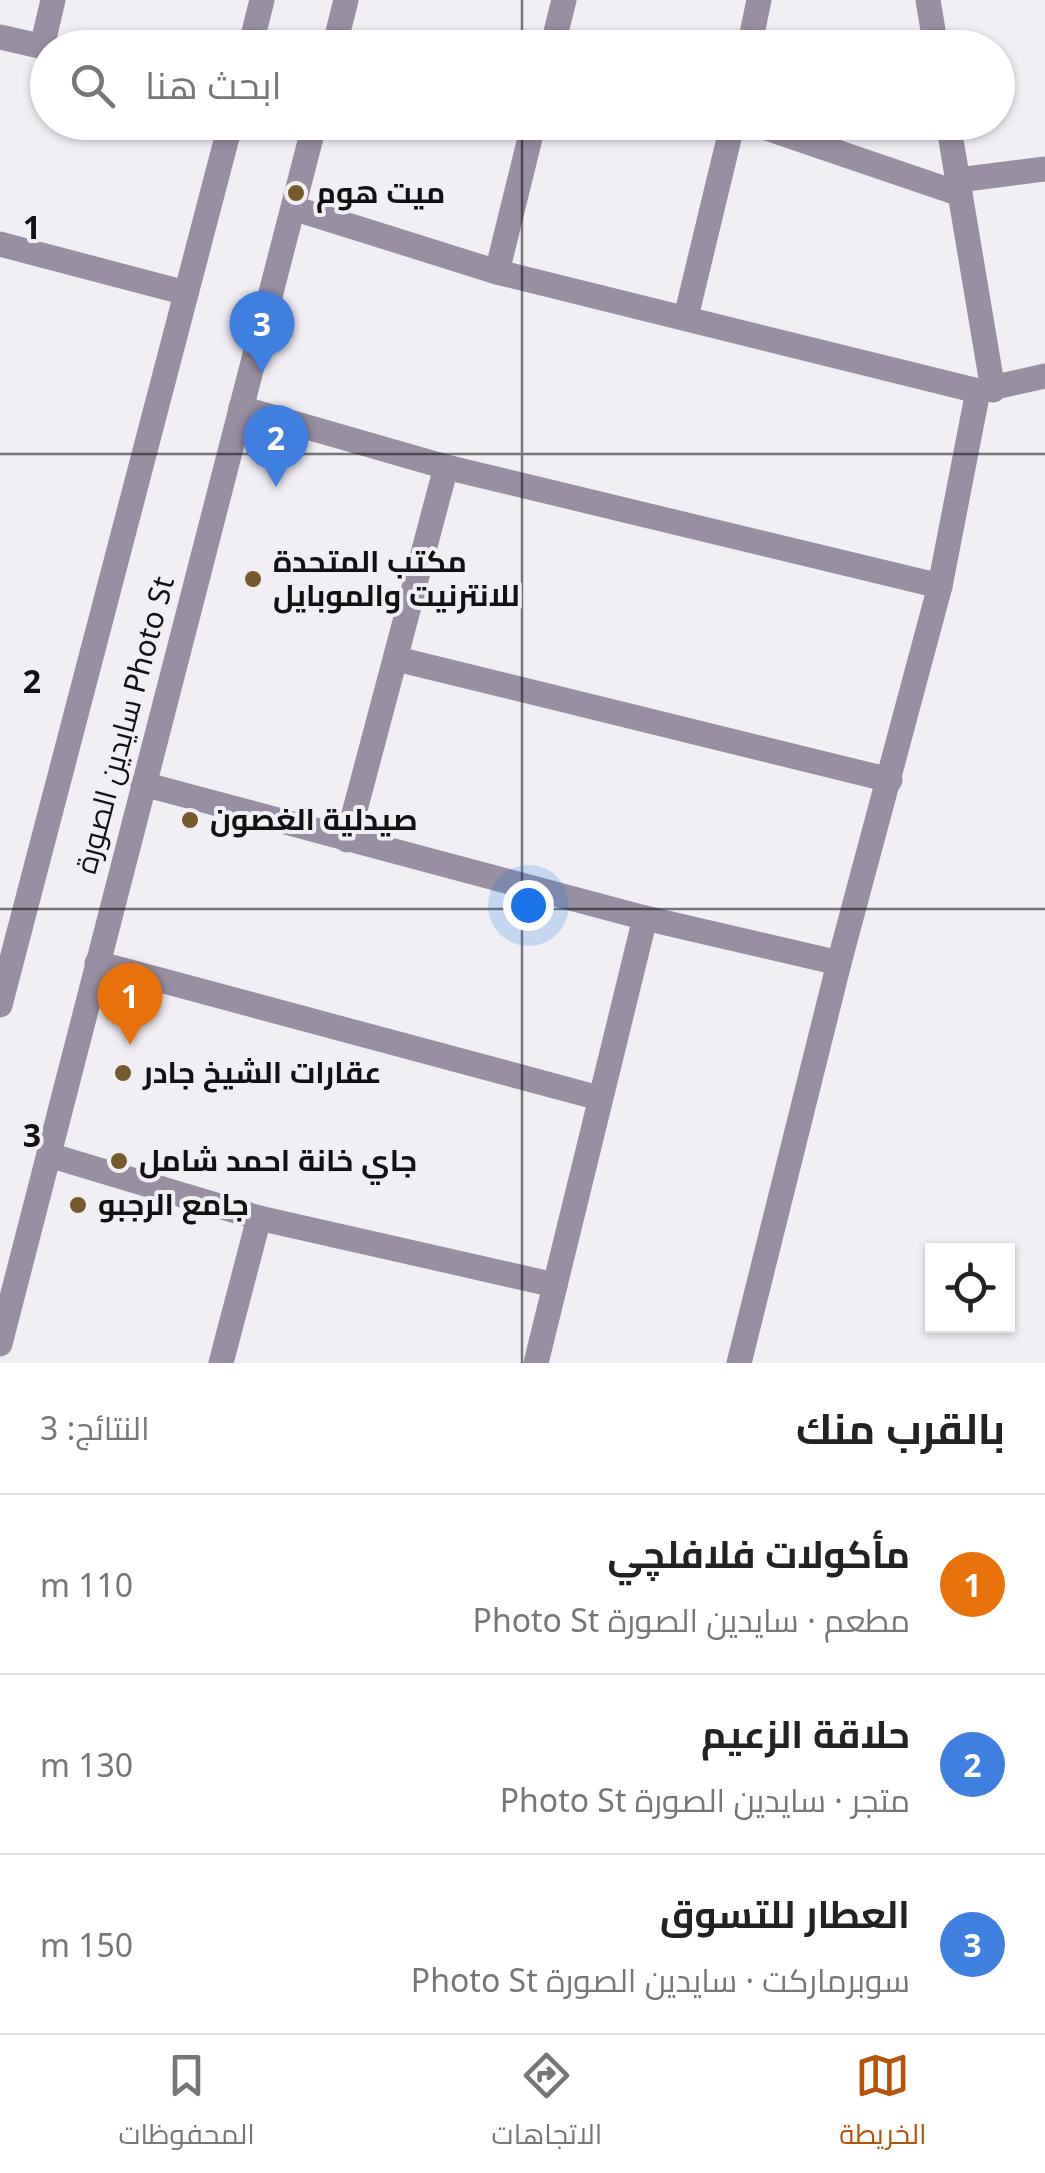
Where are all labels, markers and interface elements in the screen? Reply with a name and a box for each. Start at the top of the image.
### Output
search box [30,30,1015,140]
icon: search [65,58,120,113]
text: ابحث هنا [145,58,282,110]
place label: ميت هوم [316,171,445,213]
marker: ميت هوم [285,182,307,204]
text: 1 [23,205,41,248]
pin: 3 [230,290,294,373]
pin: 2 [244,404,308,487]
place label: مكتب المتحدة للانترنيت والموبايل [273,540,520,615]
marker: مكتب المتحدة للانترنيت والموبايل [242,568,264,590]
street label: سايدين الصورة Photo St [64,571,183,878]
text: 2 [23,659,41,702]
place label: صيدلية الغصون [210,798,418,839]
marker: صيدلية الغصون [179,809,201,831]
your location [503,880,554,931]
pin: 1 [98,962,162,1045]
place label: عقارات الشيخ جادر [142,1051,382,1093]
marker: عقارات الشيخ جادر [112,1062,134,1084]
text: 3 [23,1113,41,1156]
place label: جاي خانة احمد شامل [139,1139,417,1185]
marker: جاي خانة احمد شامل [108,1150,130,1172]
place label: جامع الرجبو [98,1183,249,1225]
marker: جامع الرجبو [67,1194,89,1216]
map controls [925,1243,1015,1333]
button: locate [925,1243,1015,1333]
text: بالقرب منك [796,1399,1005,1456]
text: النتائج: 3 [40,1406,150,1449]
text: مأكولات فلافلچي [608,1527,910,1579]
text: 110 m [40,1563,133,1606]
text: 1 [963,1563,982,1606]
text: مطعم · سايدين الصورة Photo St [473,1598,910,1641]
text: حلاقة الزعيم [701,1707,910,1759]
text: 130 m [40,1743,133,1786]
text: 2 [963,1743,982,1786]
text: متجر · سايدين الصورة Photo St [500,1778,910,1821]
text: العطار للتسوق [660,1887,910,1939]
text: 150 m [40,1923,133,1966]
text: 3 [963,1923,982,1966]
text: سوبرماركت · سايدين الصورة Photo St [411,1958,910,2001]
tab: المحفوظات [118,2048,255,2160]
tab: الاتجاهات [492,2048,602,2160]
tab: الخريطة [839,2048,927,2160]

